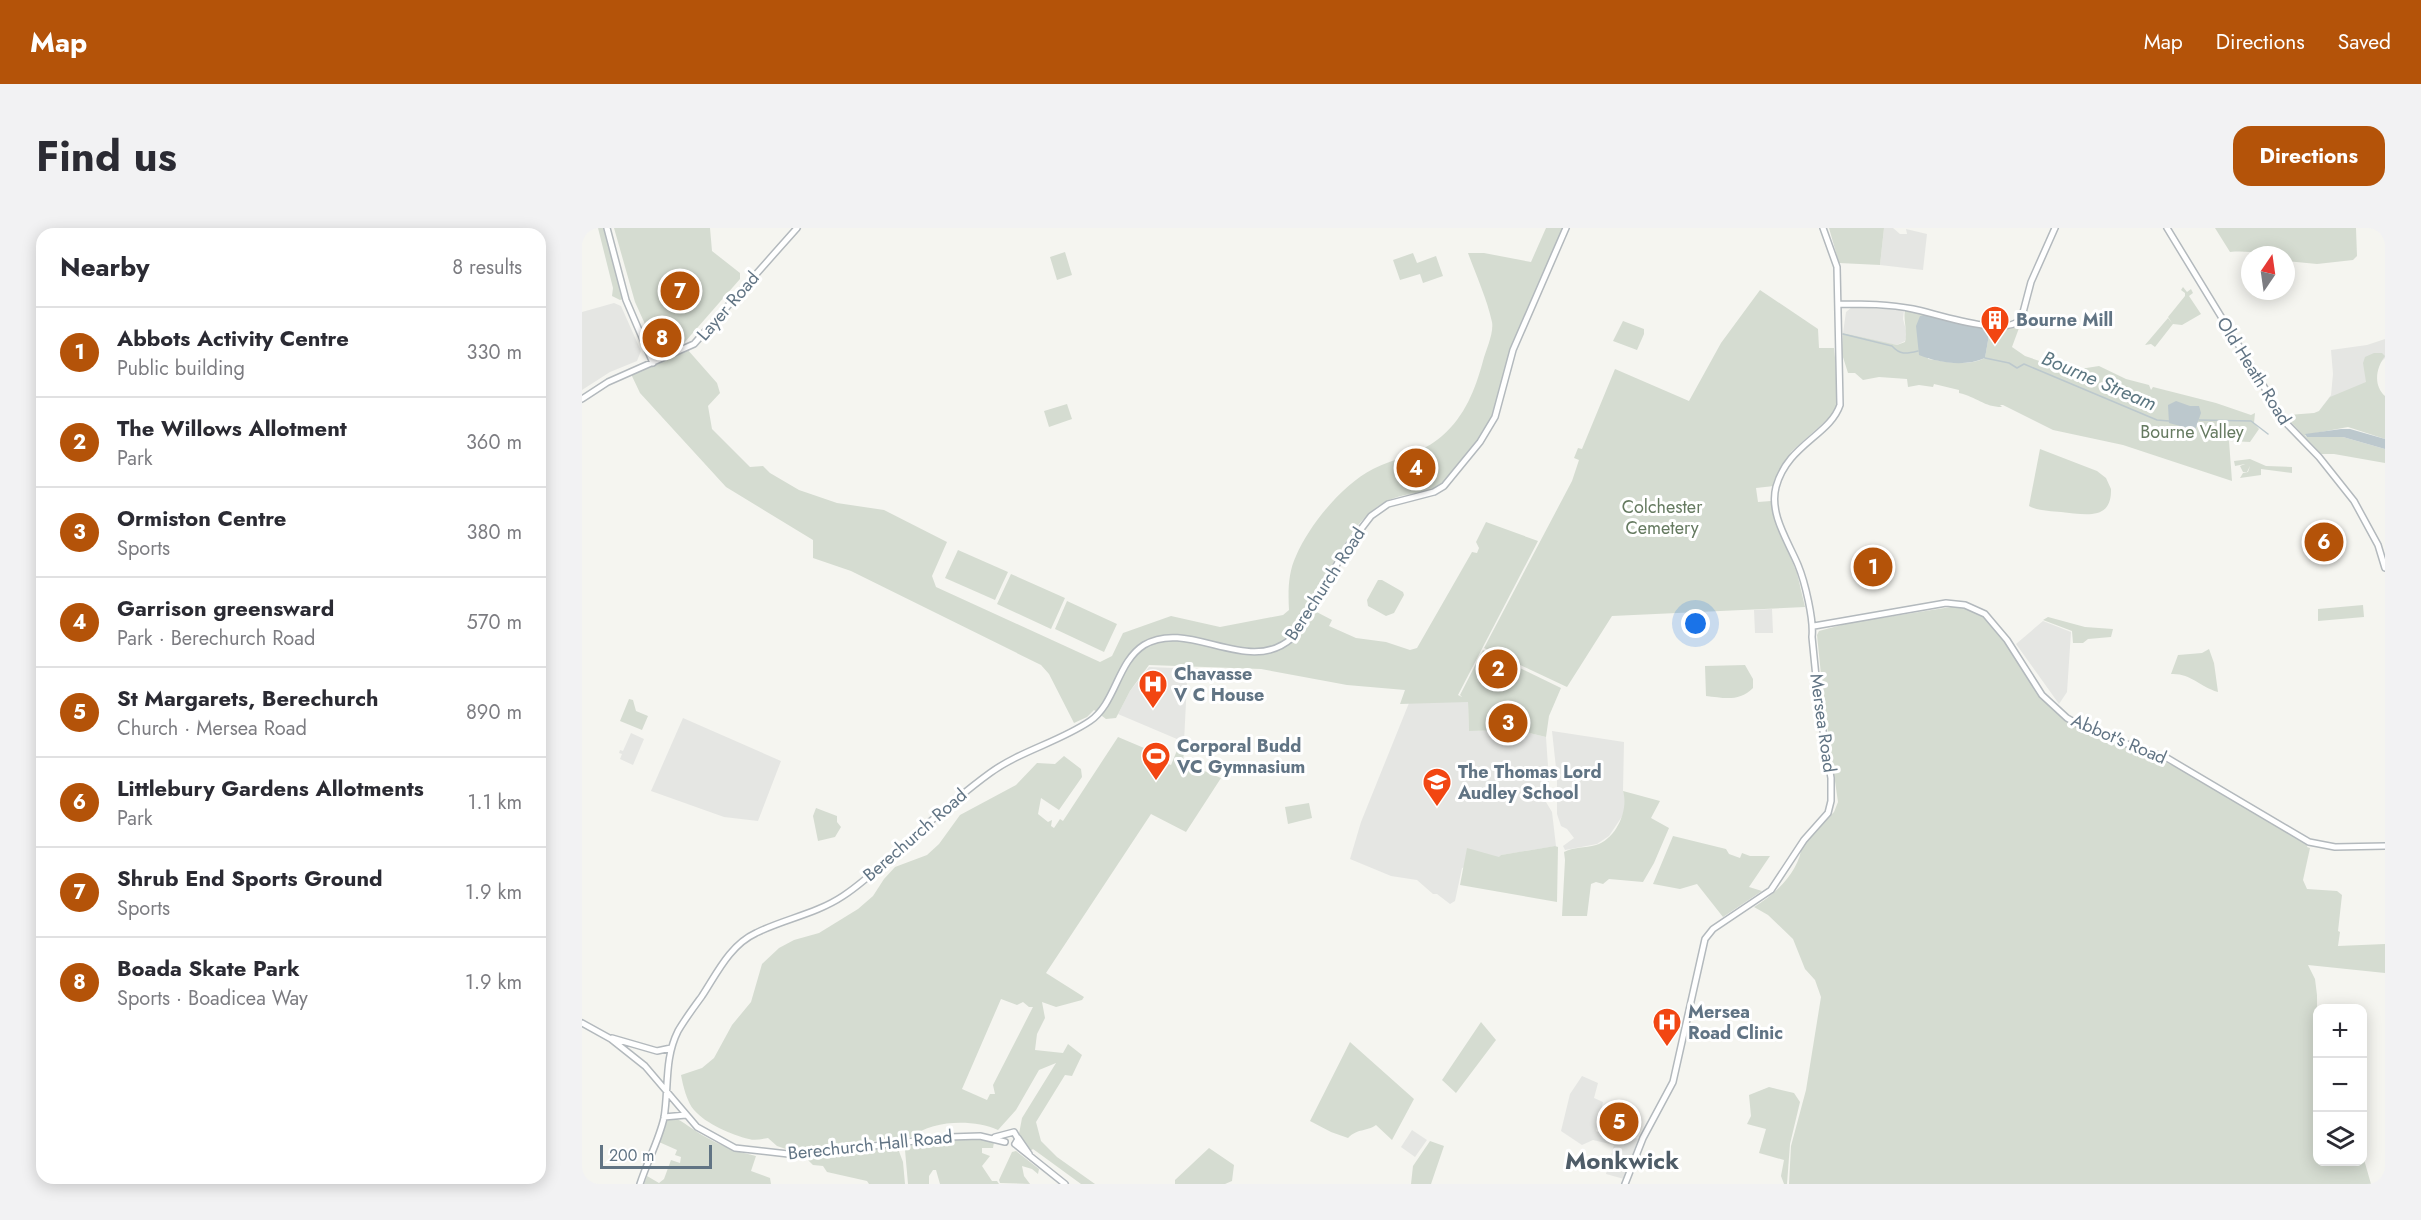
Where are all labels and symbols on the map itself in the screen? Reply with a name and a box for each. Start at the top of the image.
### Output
north arrow [2241,246,2295,300]
street label: Layer Road [691,266,765,346]
pin: 7 [660,268,700,314]
building icon: Bourne Mill [1979,304,2011,346]
place label: Bourne Mill [2016,307,2113,333]
street label: Old Heath Road [2210,312,2298,430]
pin: 8 [642,316,682,360]
water label: Bourne Stream [2037,344,2161,418]
park label: Bourne Valley [2140,419,2244,445]
pin: 4 [1396,446,1436,490]
park label: Colchester Cemetery [1622,494,1703,541]
pin: 6 [2304,520,2344,564]
street label: Berechurch Road [1279,522,1371,646]
pin: 1 [1854,544,1892,590]
your location [1681,609,1710,638]
pin: 2 [1478,646,1518,692]
place label: Chavasse V C House [1173,661,1264,708]
hospital icon: Chavasse V C House [1137,668,1169,710]
street label: Mersea Road [1803,672,1843,774]
pin: 3 [1488,700,1528,746]
street label: Abbot's Road [2067,707,2171,771]
place label: Corporal Budd VC Gymnasium [1176,733,1305,780]
sports icon: Corporal Budd VC Gymnasium [1140,740,1172,782]
place label: The Thomas Lord Audley School [1457,759,1602,806]
school or university icon: The Thomas Lord Audley School [1421,766,1453,808]
street label: Berechurch Road [857,782,973,888]
place label: Mersea Road Clinic [1688,999,1783,1046]
hospital icon: Mersea Road Clinic [1651,1006,1683,1048]
pin: 5 [1600,1100,1638,1144]
street label: Berechurch Hall Road [786,1123,954,1167]
scale bar [600,1142,712,1170]
district label: Monkwick [1565,1143,1679,1178]

